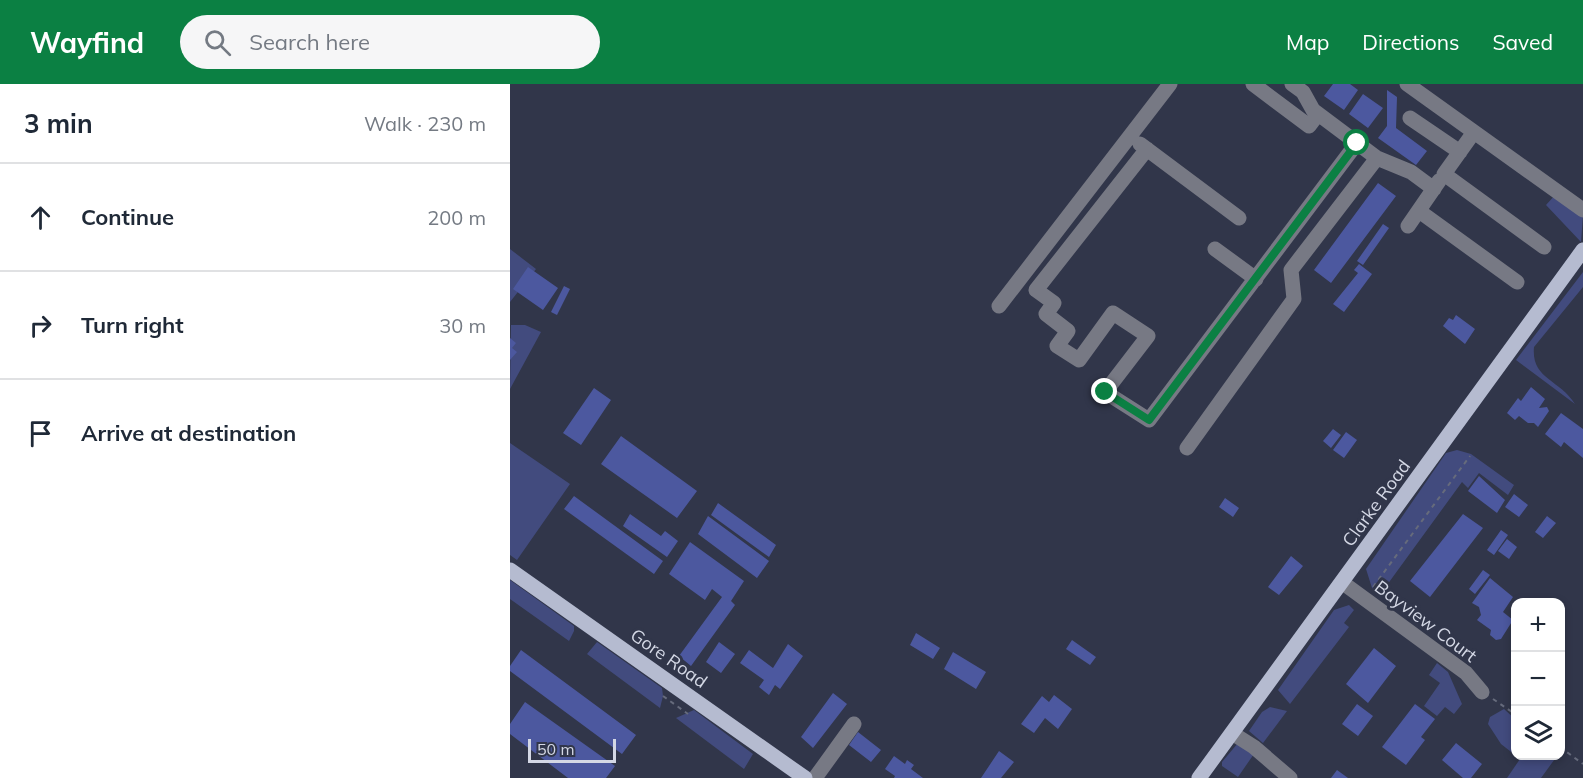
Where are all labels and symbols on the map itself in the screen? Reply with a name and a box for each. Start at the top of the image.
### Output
route start [1343,129,1369,155]
route end [1091,378,1117,404]
street label: Clarke Road [1337,455,1415,551]
street label: Bayview Court [1370,575,1482,667]
street label: Gore Road [626,623,712,693]
scale bar [528,736,616,764]

